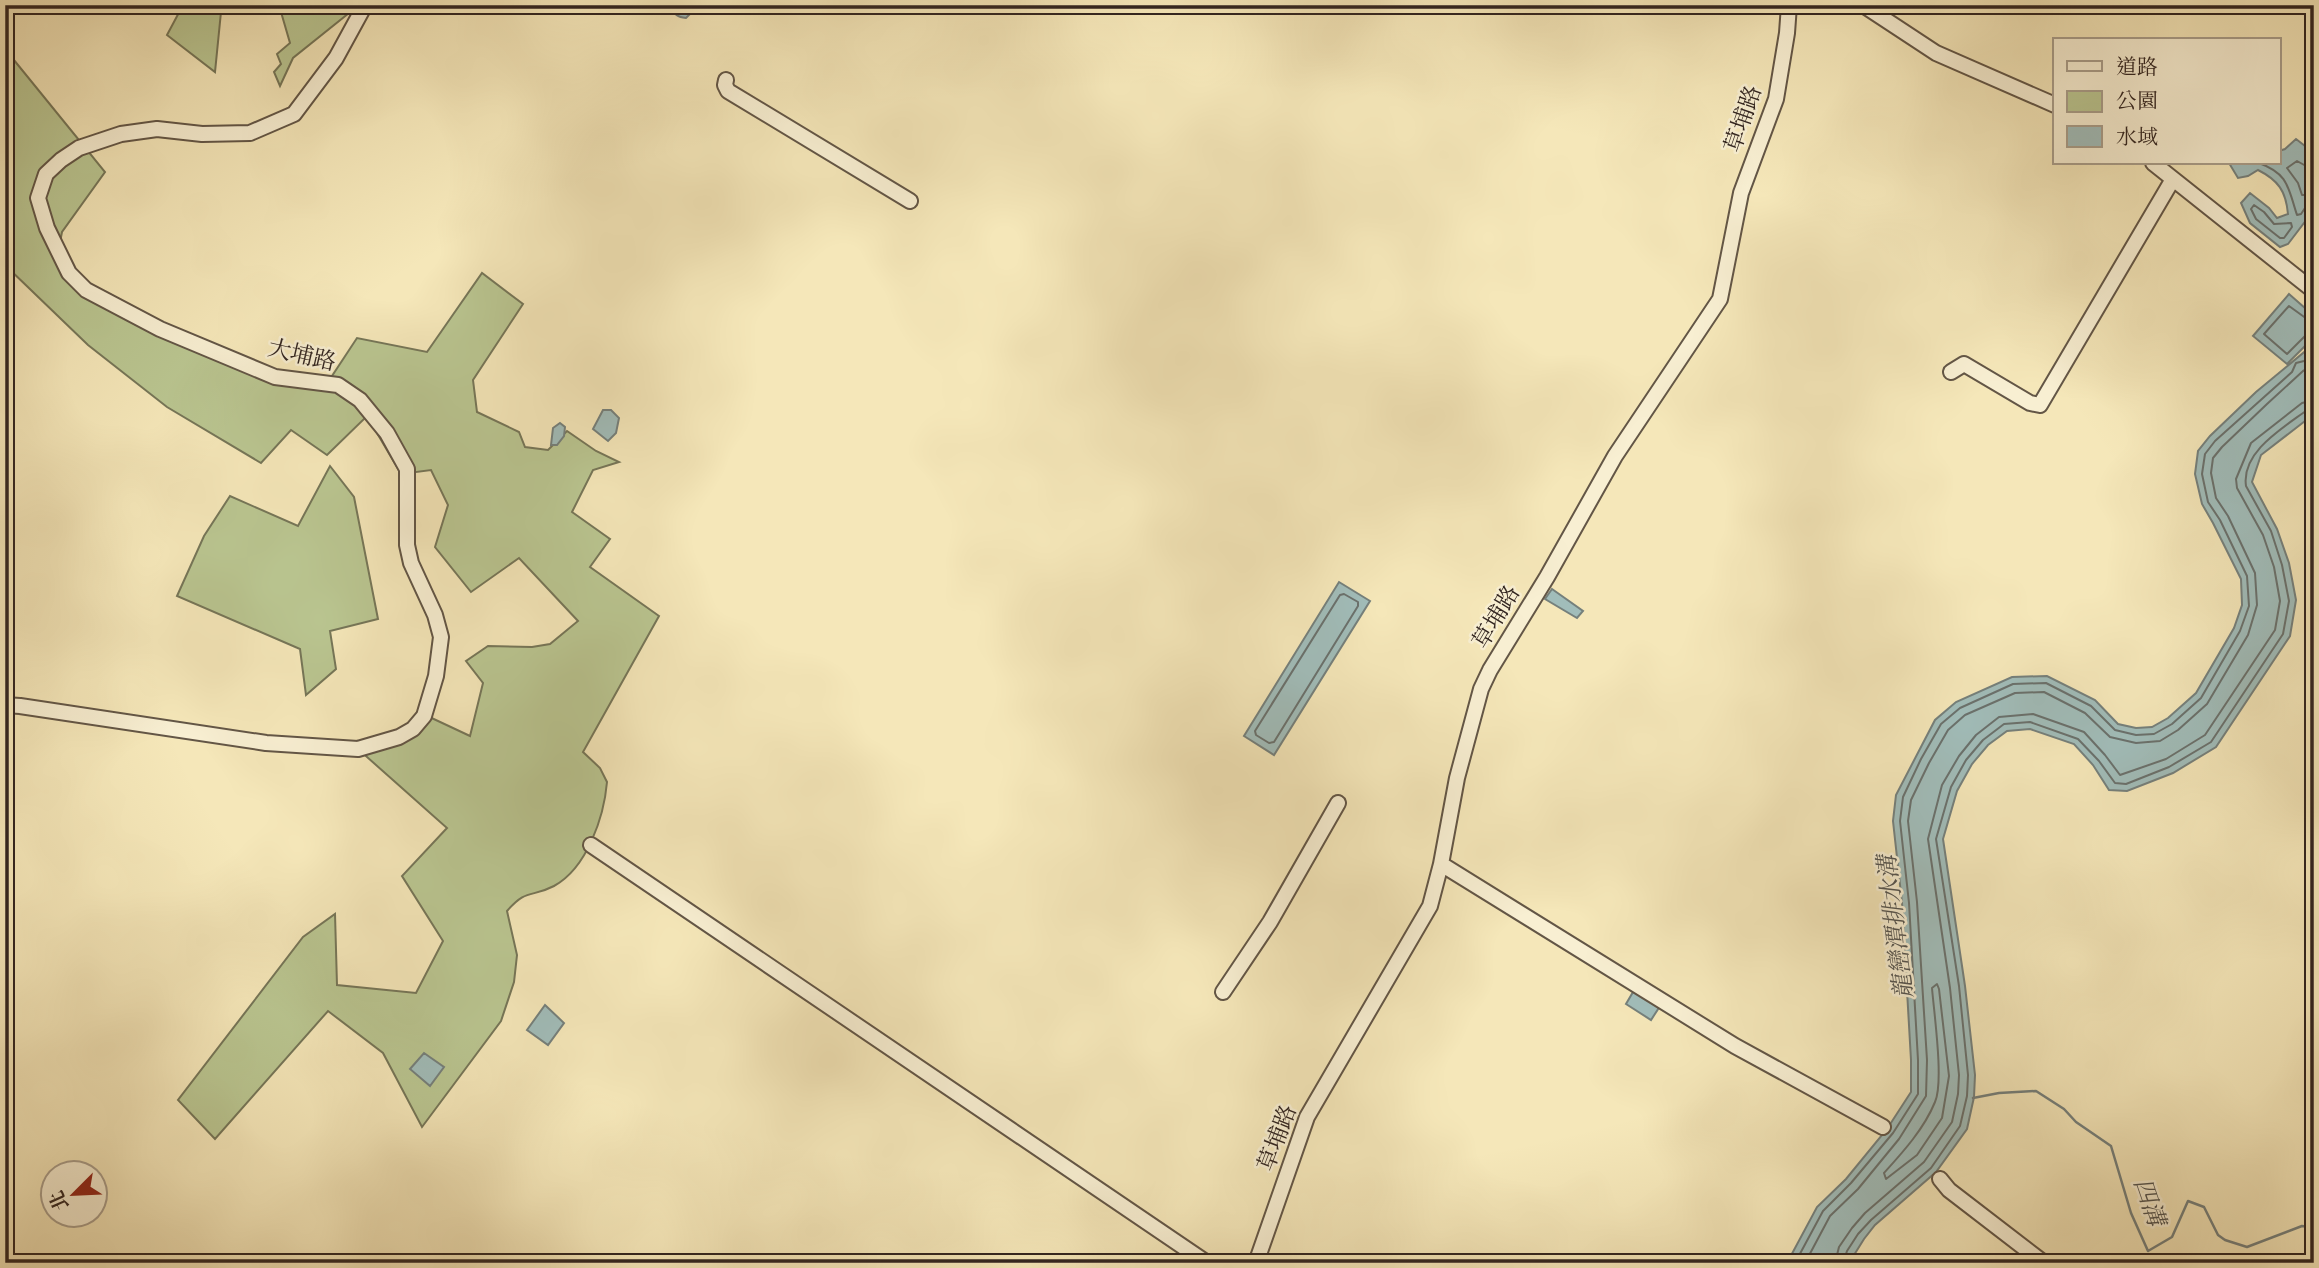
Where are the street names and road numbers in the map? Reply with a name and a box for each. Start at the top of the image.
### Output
street label: 草埔路 [1718,82,1768,156]
street label: 大埔路 [265,333,339,377]
street label: 草埔路 [1466,580,1526,654]
street label: 草埔路 [1251,1101,1303,1175]

